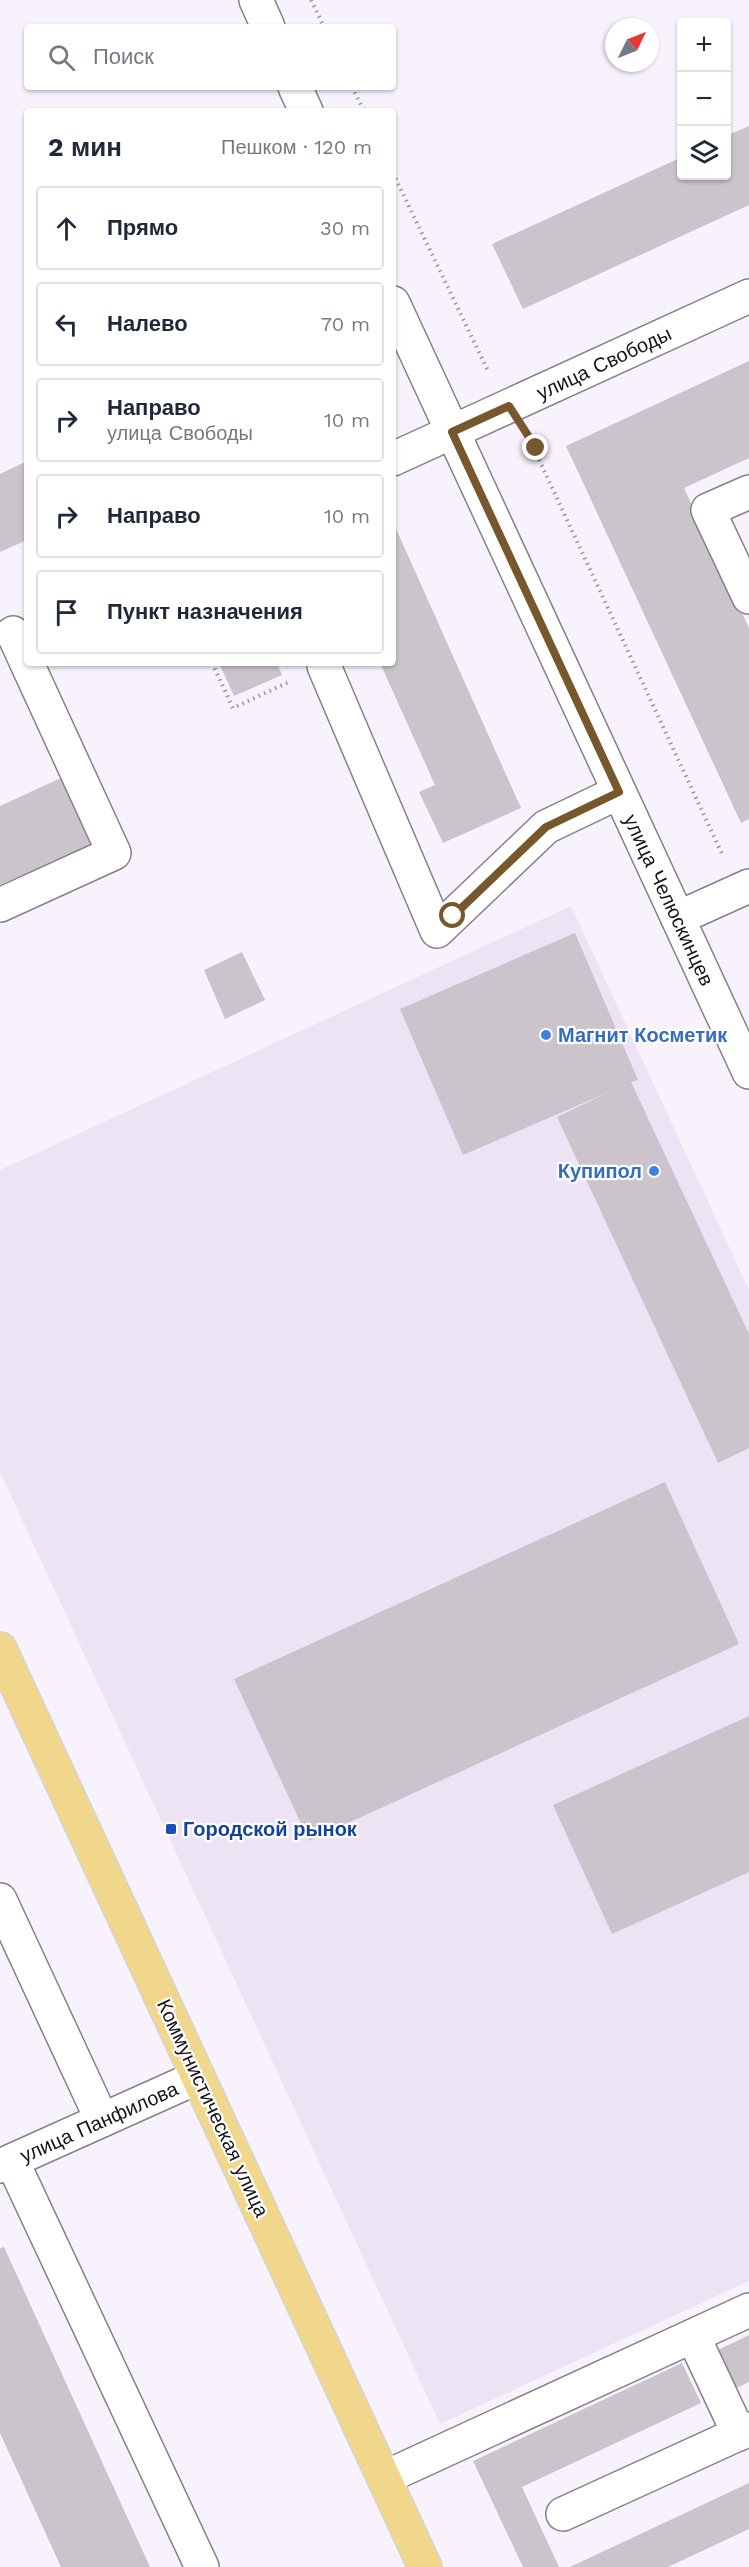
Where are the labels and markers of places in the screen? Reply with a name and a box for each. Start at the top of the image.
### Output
place label: Магнит Косметик [558,1023,728,1047]
marker: Магнит Косметик [539,1028,553,1042]
place label: Купипол [558,1159,642,1183]
marker: Купипол [647,1164,661,1178]
place label: Городской рынок [183,1817,358,1841]
marker: Городской рынок [164,1822,178,1836]

